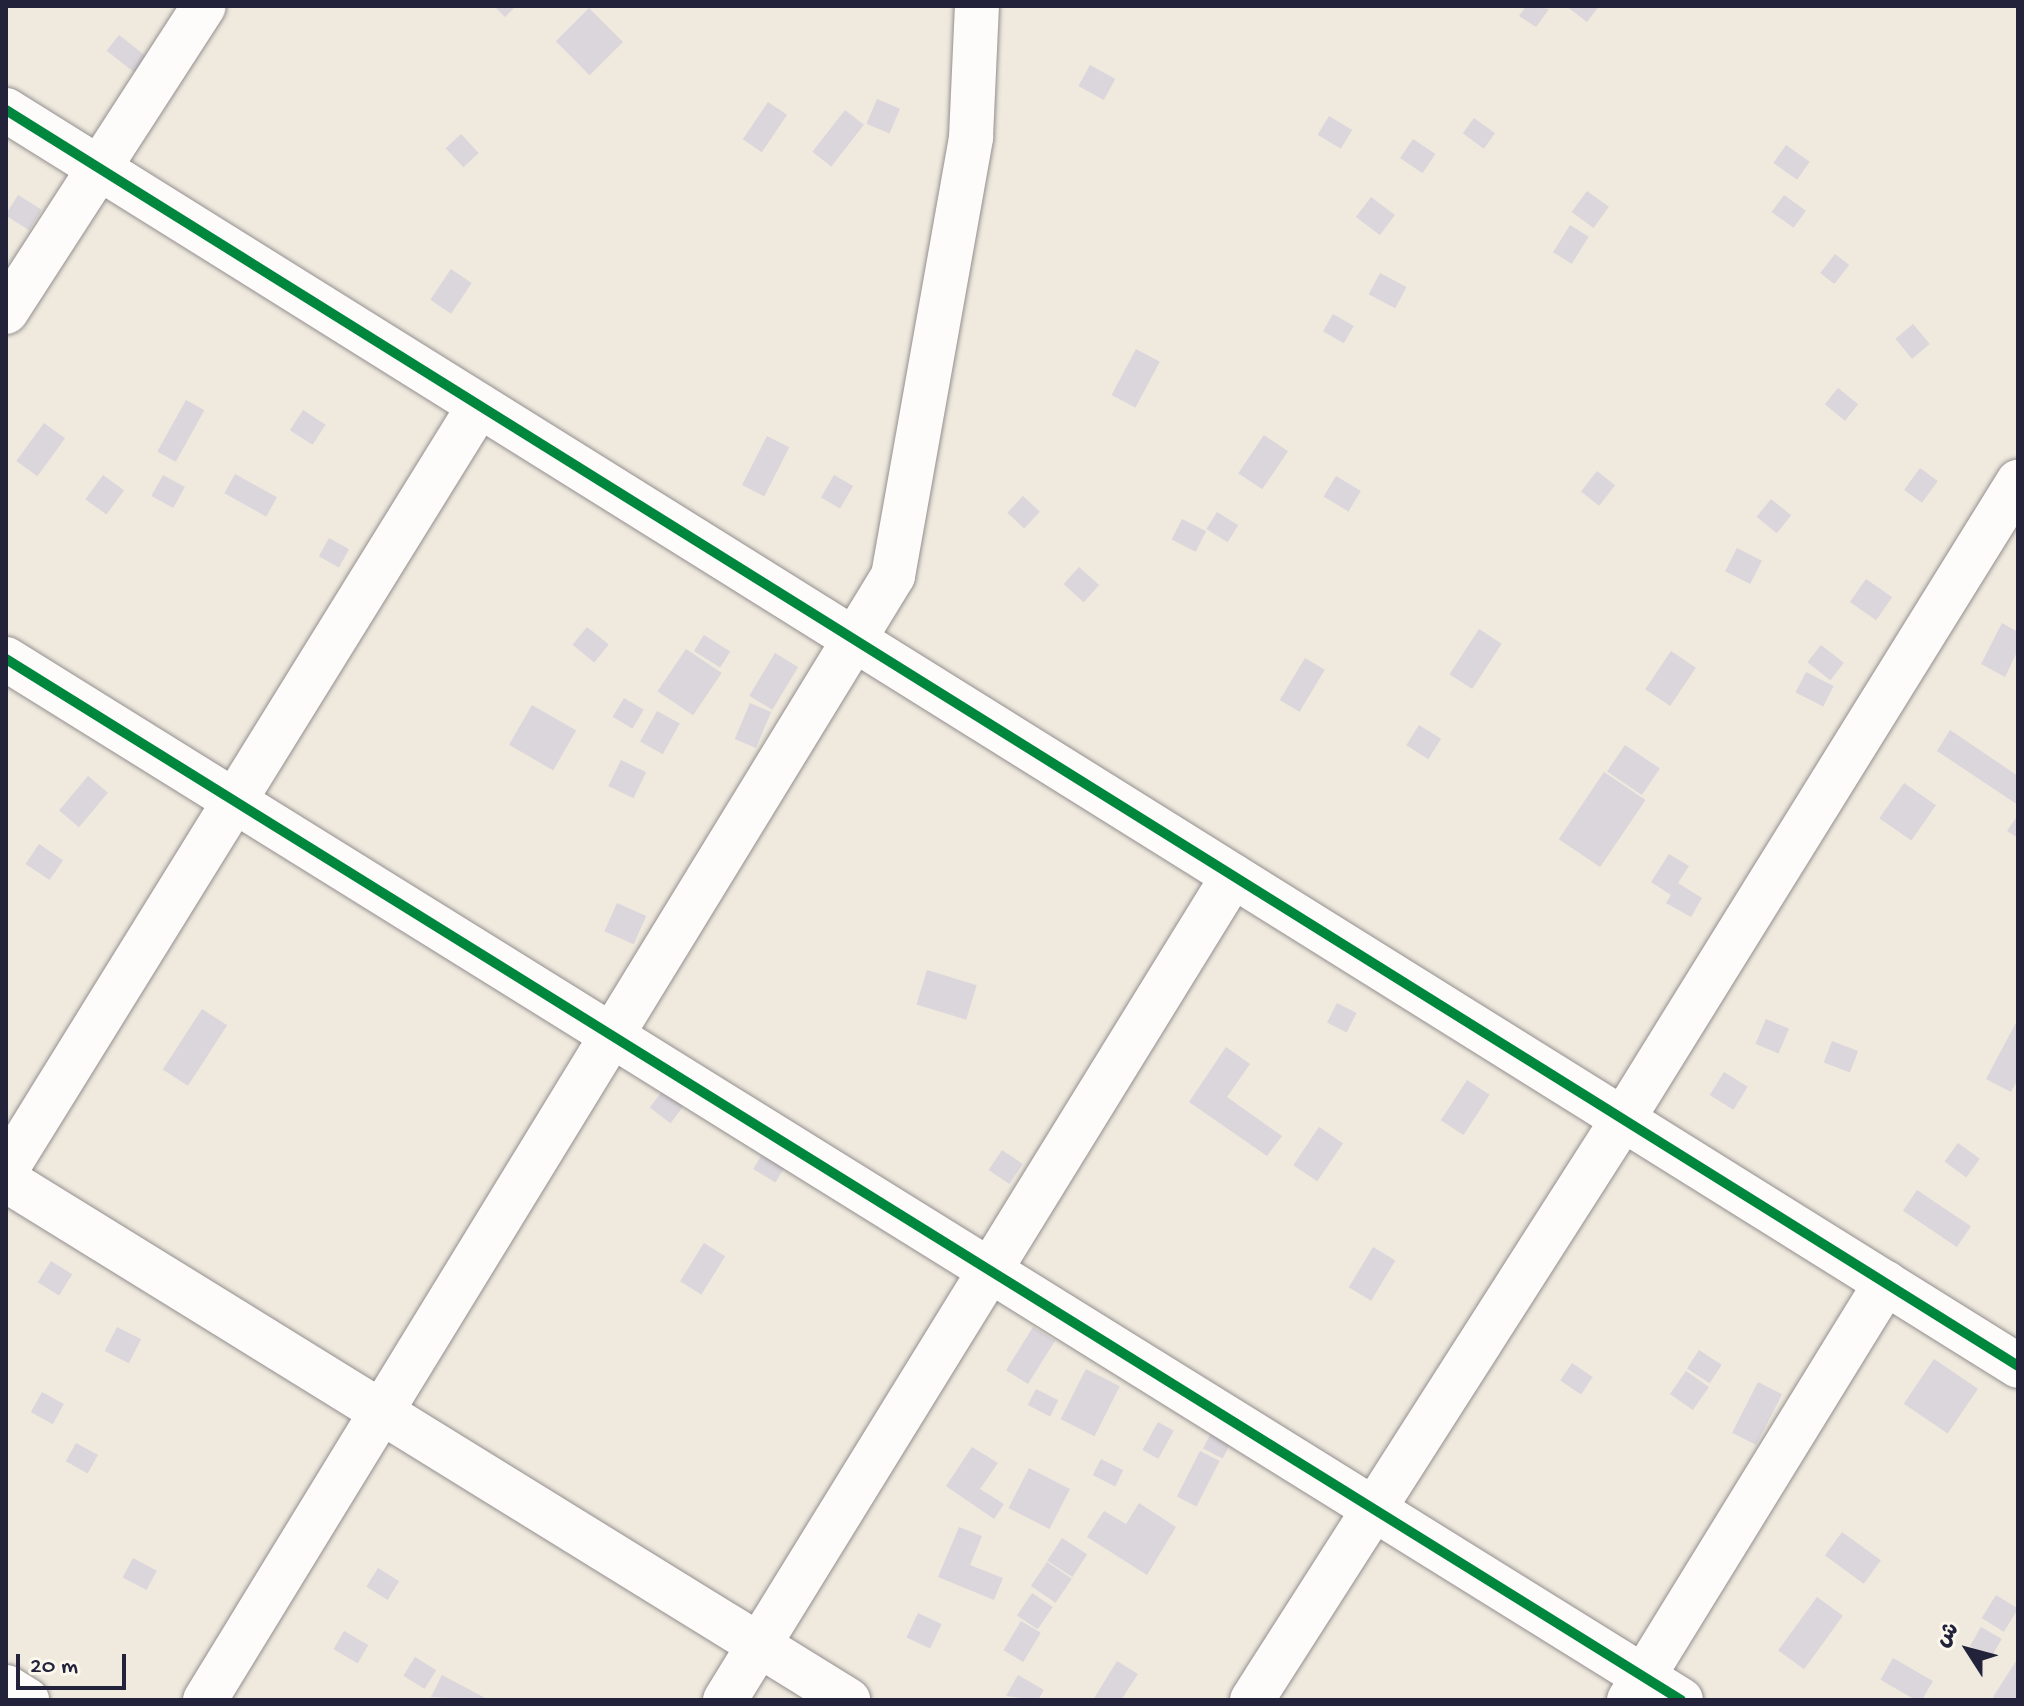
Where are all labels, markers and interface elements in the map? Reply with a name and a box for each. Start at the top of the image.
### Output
north arrow [1928,1610,2008,1690]
text: ش [1931,1618,1966,1653]
scale bar [20,1638,130,1688]
text: 20 m [30,1653,78,1682]

